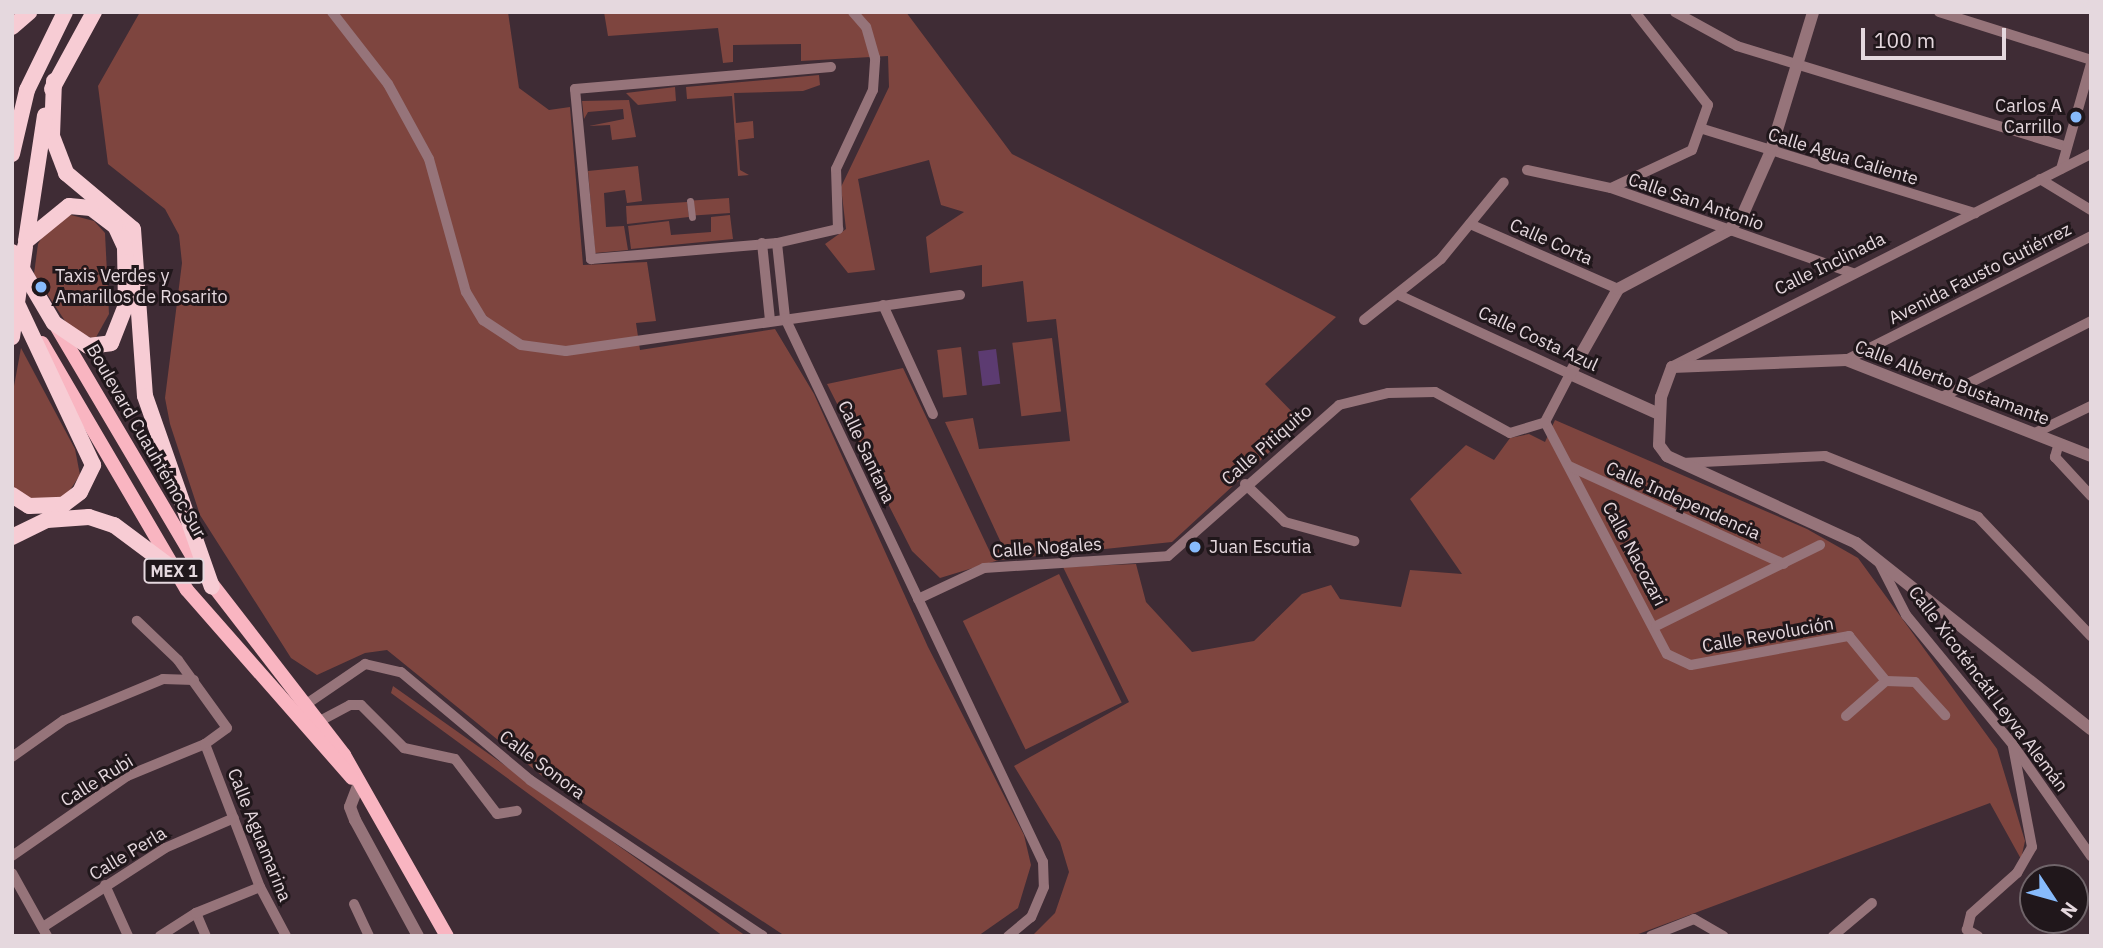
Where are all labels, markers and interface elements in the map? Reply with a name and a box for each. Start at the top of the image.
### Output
scale bar [1865,14,2010,58]
text: 100 m [1874,26,1935,54]
place label: Carlos A Carrillo [1995,96,2062,138]
marker: Carlos A Carrillo [2068,109,2084,125]
street label: Calle Agua Caliente [1765,124,1921,190]
street label: Calle San Antonio [1625,169,1767,235]
street label: Calle Corta [1506,214,1596,270]
street label: Avenida Fausto Gutiérrez [1885,219,2075,329]
street label: Calle Inclinada [1771,228,1889,300]
place label: Taxis Verdes y Amarillos de Rosarito [55,266,227,308]
marker: Taxis Verdes y Amarillos de Rosarito [33,279,49,295]
street label: Calle Costa Azul [1475,302,1601,376]
street label: Calle Alberto Bustamante [1852,336,2052,430]
street label: Boulevard Cuauhtémoc Sur [82,340,210,542]
street label: Calle Santana [833,397,899,507]
street label: Calle Pitiquito [1218,400,1316,490]
street label: Calle Independencia [1602,457,1764,545]
street label: Calle Nacozari [1597,498,1671,610]
street label: Calle Nogales [991,533,1103,563]
place label: Juan Escutia [1209,536,1311,558]
marker: Juan Escutia [1187,539,1203,555]
road number: MEX 1 [142,558,206,584]
street label: Calle Xicoténcátl Leyva Alemán [1904,582,2072,796]
street label: Calle Revolución [1700,613,1836,657]
street label: Calle Sonora [495,726,589,804]
street label: Calle Rubi [57,750,137,812]
street label: Calle Aguamarina [222,765,296,905]
street label: Calle Perla [86,823,170,885]
north arrow [2019,864,2089,934]
text: N [2056,898,2083,923]

